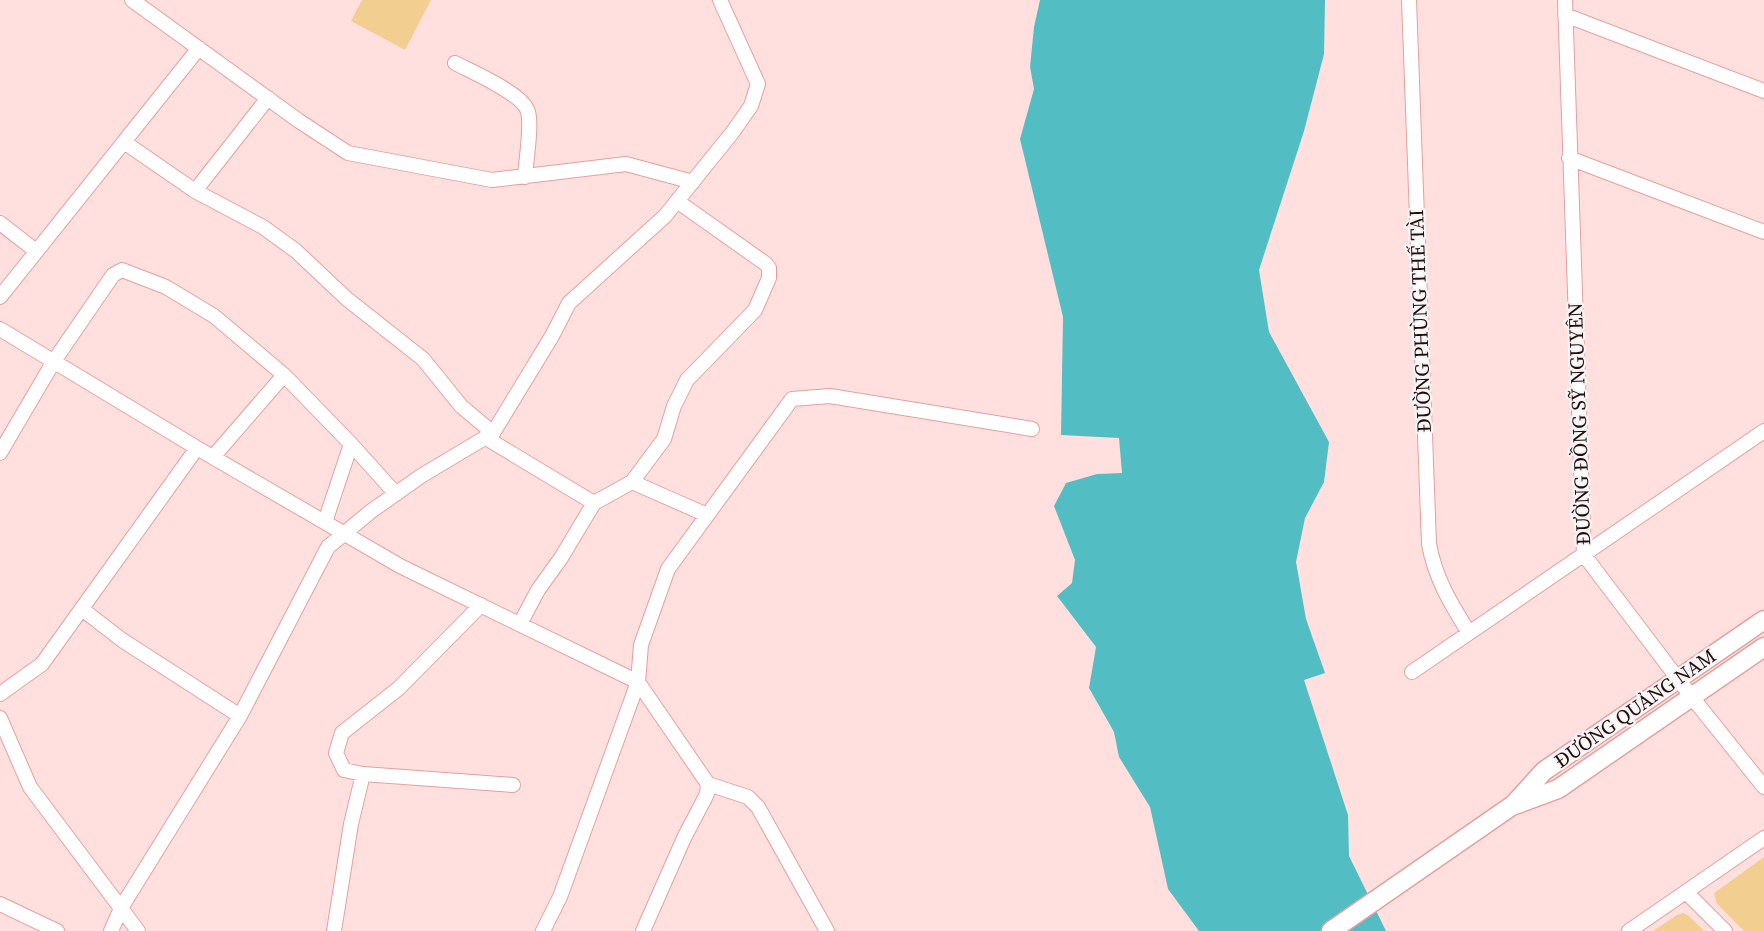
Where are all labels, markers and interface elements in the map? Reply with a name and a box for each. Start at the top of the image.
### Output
street label: ĐƯỜNG PHÙNG THẾ TÀI [1402,209,1438,433]
street label: ĐƯỜNG ĐỒNG SỸ NGUYÊN [1561,302,1597,546]
street label: ĐƯỜNG QUẢNG NAM [1549,642,1721,774]

